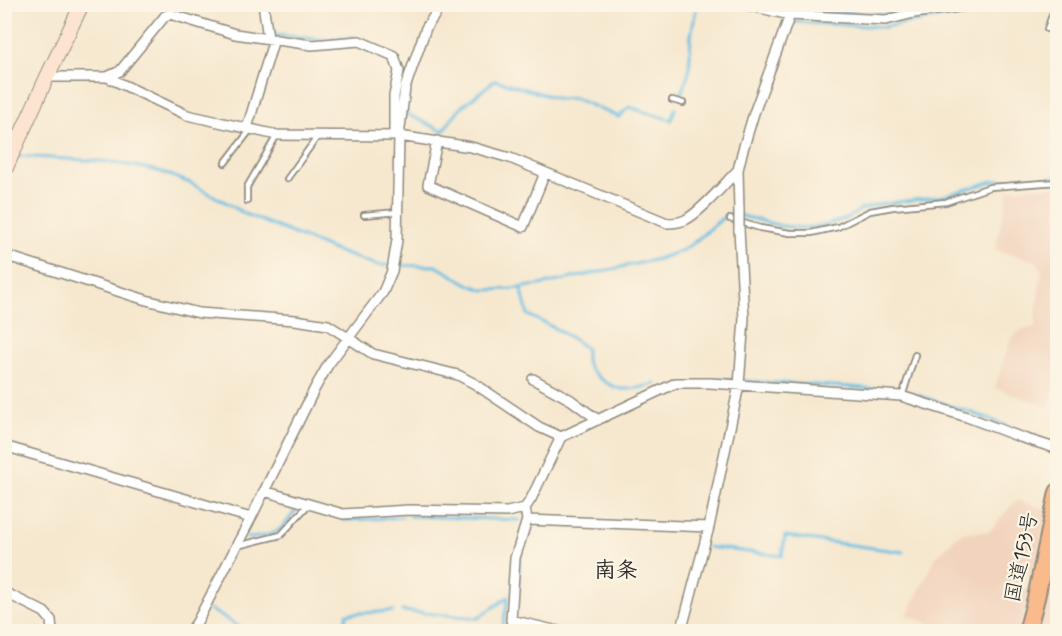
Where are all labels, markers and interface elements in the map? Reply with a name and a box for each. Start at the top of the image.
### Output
street label: 国道153号 [999,509,1045,605]
district label: 南条 [594,557,638,585]

